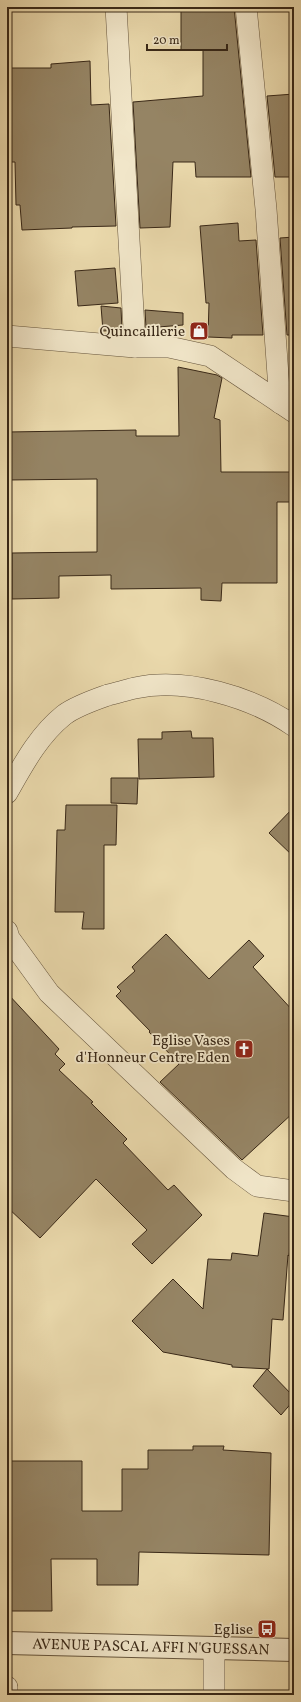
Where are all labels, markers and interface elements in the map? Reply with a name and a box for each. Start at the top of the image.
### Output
scale bar [147,26,227,52]
text: 20 m [153,33,180,49]
shop icon: Quincaillerie [188,320,210,342]
place label: Quincaillerie [99,322,185,343]
place label: Eglise Vases d'Honneur Centre Eden [76,1031,230,1069]
church icon: Eglise Vases d'Honneur Centre Eden [233,1038,255,1060]
bus stop icon: Eglise [256,1618,278,1640]
place label: Eglise [214,1620,253,1641]
street label: AVENUE PASCAL AFFI N'GUESSAN [32,1635,270,1661]

